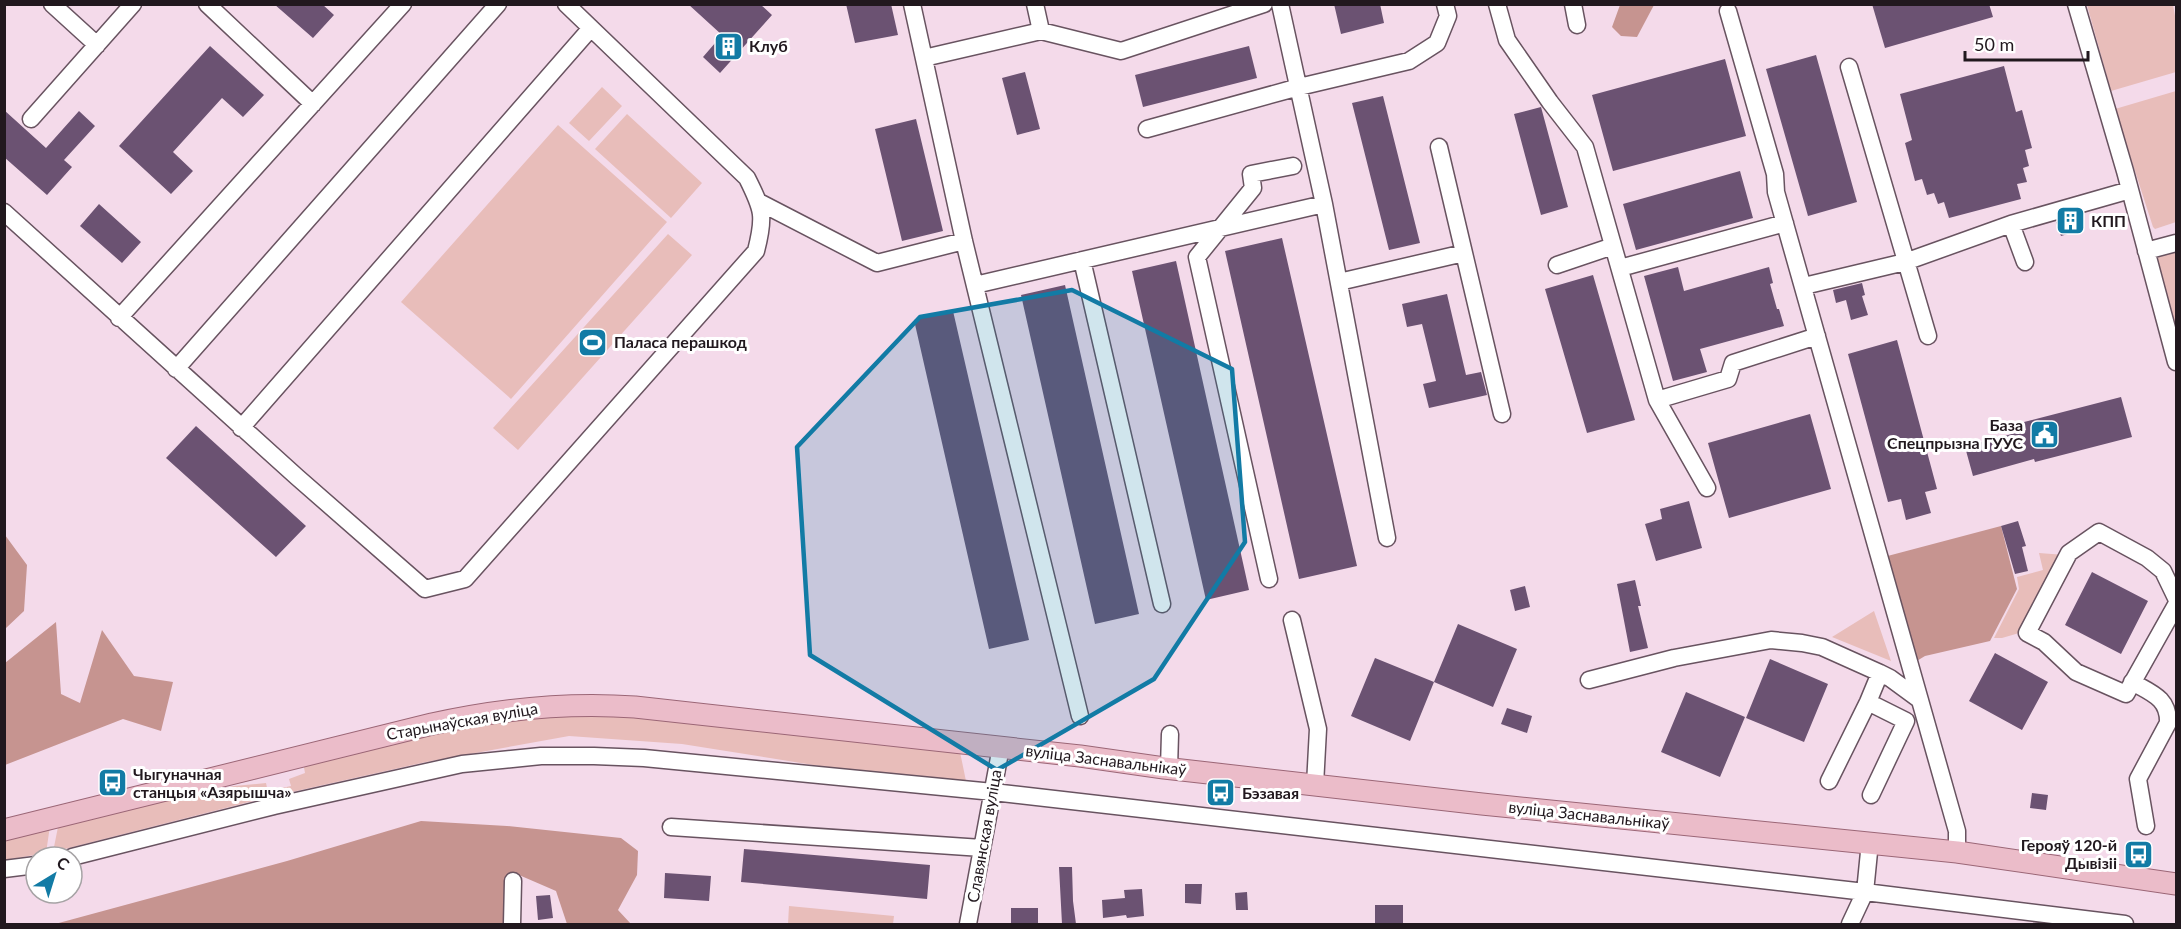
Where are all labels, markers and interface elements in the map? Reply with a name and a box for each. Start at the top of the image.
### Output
scale bar [1965,24,2088,62]
building icon: Клуб [712,30,744,62]
text: 50 m [1974,33,2014,55]
place label: Клуб [749,36,788,55]
building icon: КПП [2054,205,2086,237]
place label: КПП [2091,211,2126,230]
sports icon: Паласа перашкод [577,326,609,358]
place label: Паласа перашкод [614,332,747,351]
place label: База Спецпрызна ГУУС [1887,415,2023,452]
public building icon: База Спецпрызна ГУУС [2028,418,2060,450]
street label: Старынаўская вуліца [385,698,539,743]
street label: вуліца Заснавальнікаў [1025,740,1188,779]
place label: Чыгуначная станцыя «Азярышча» [133,764,292,801]
bus stop icon: Чыгуначная станцыя «Азярышча» [96,767,128,799]
street label: Славянская вуліца [962,768,1005,904]
bus stop icon: Бэзавая [1205,777,1237,809]
place label: Бэзавая [1242,783,1299,802]
street label: вуліца Заснавальнікаў [1508,797,1671,832]
place label: Герояў 120-й Дывізіі [2021,835,2117,872]
bus stop icon: Герояў 120-й Дывізіі [2122,838,2154,870]
north arrow [24,845,84,905]
text: С [54,852,74,874]

